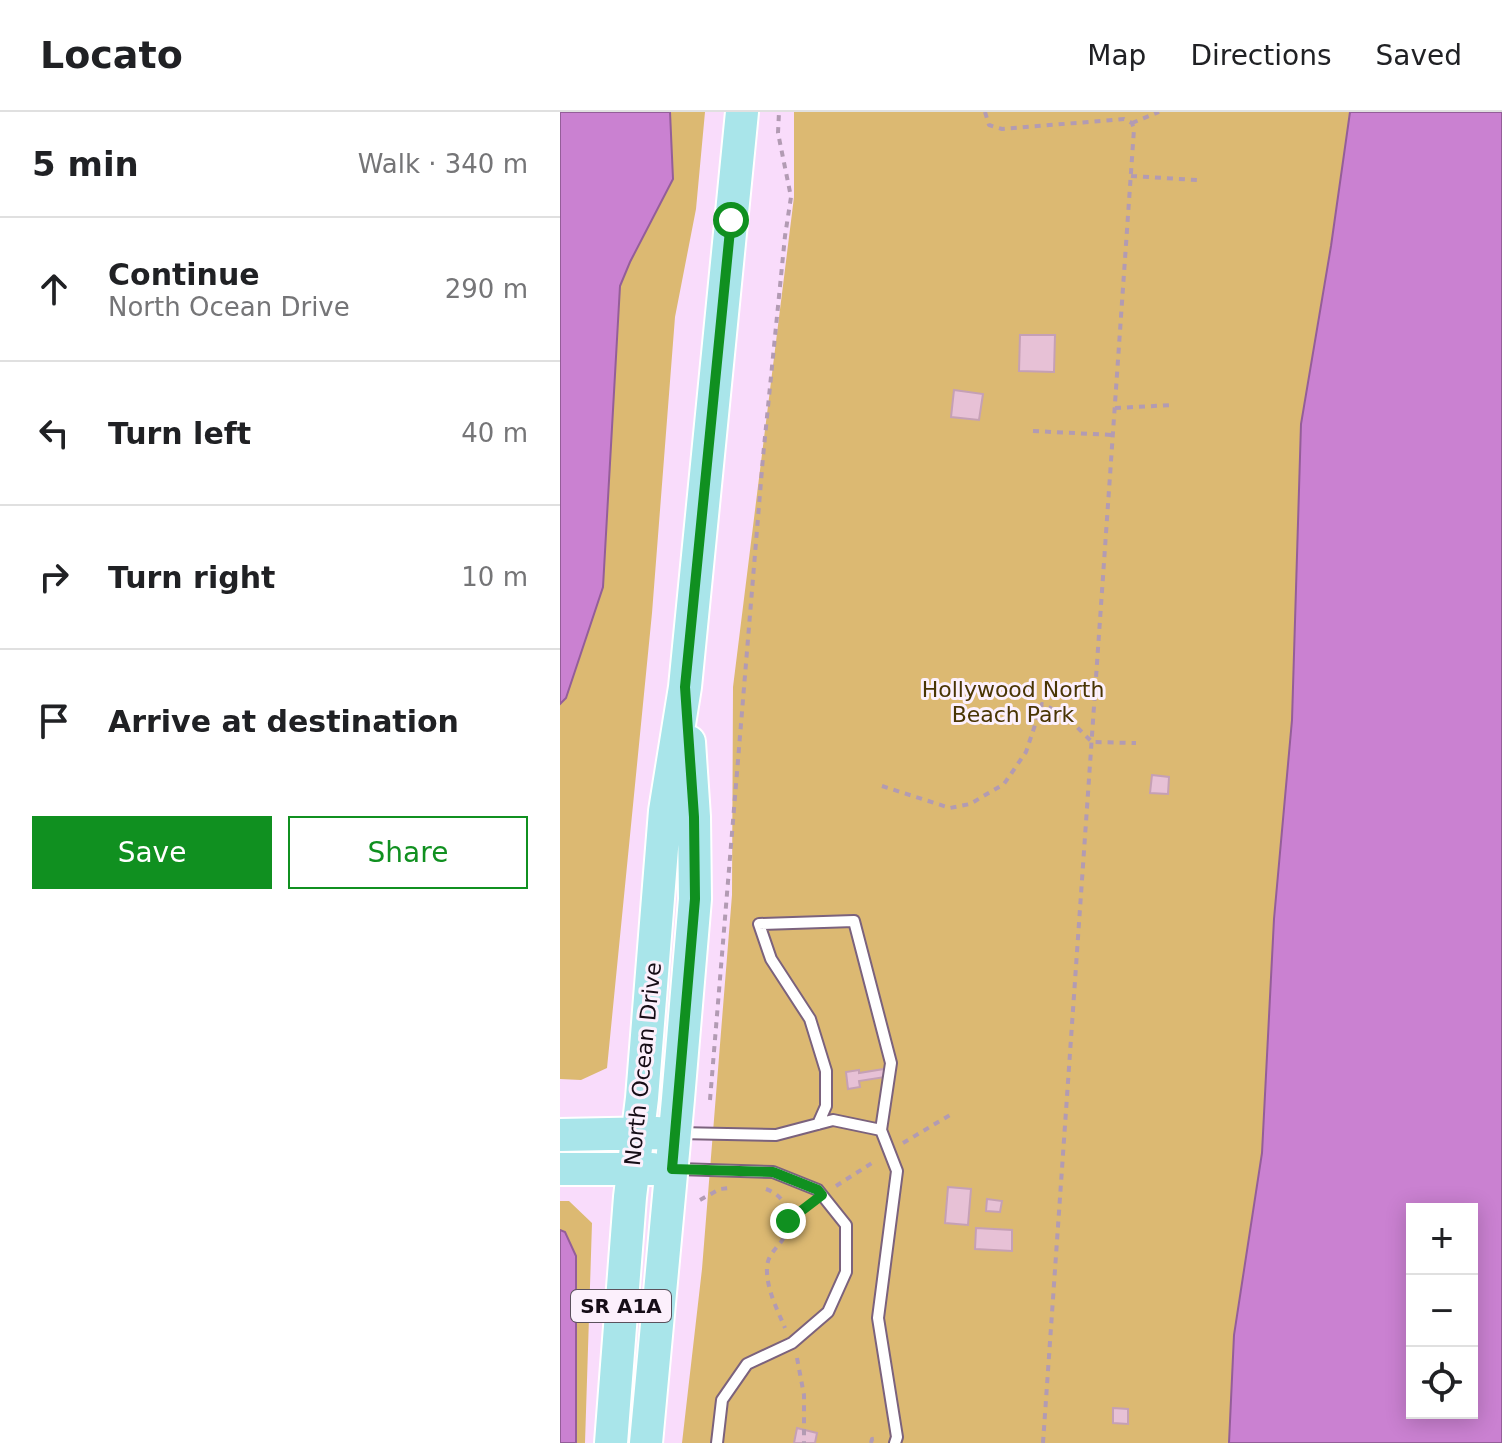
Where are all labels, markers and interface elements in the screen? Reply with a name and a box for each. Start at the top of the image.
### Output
text: Locato [40,33,183,77]
text: Map [1087,39,1146,72]
text: Directions [1190,39,1331,72]
text: Saved [1375,39,1462,72]
text: 5 min [32,144,139,184]
text: Walk · 340 m [358,149,528,179]
route start [713,202,749,238]
text: Continue [108,257,260,292]
icon: ahead [32,267,76,311]
text: 290 m [445,274,528,304]
text: North Ocean Drive [108,292,350,322]
icon: left [32,411,76,455]
text: Turn left [108,416,251,451]
text: 40 m [461,418,528,448]
icon: right [32,555,76,599]
text: Turn right [108,560,275,595]
text: 10 m [461,562,528,592]
park label: Hollywood North Beach Park [922,677,1104,727]
icon: arrive [32,699,76,743]
text: Arrive at destination [108,704,459,739]
button: Save [32,816,272,889]
button: Share [288,816,528,889]
street label: North Ocean Drive [620,961,666,1167]
route end [770,1203,806,1239]
map controls [1406,1203,1478,1419]
button: + [1406,1203,1478,1275]
button: − [1406,1275,1478,1347]
road number: SR A1A [571,1290,671,1322]
button: locate [1406,1347,1478,1419]

